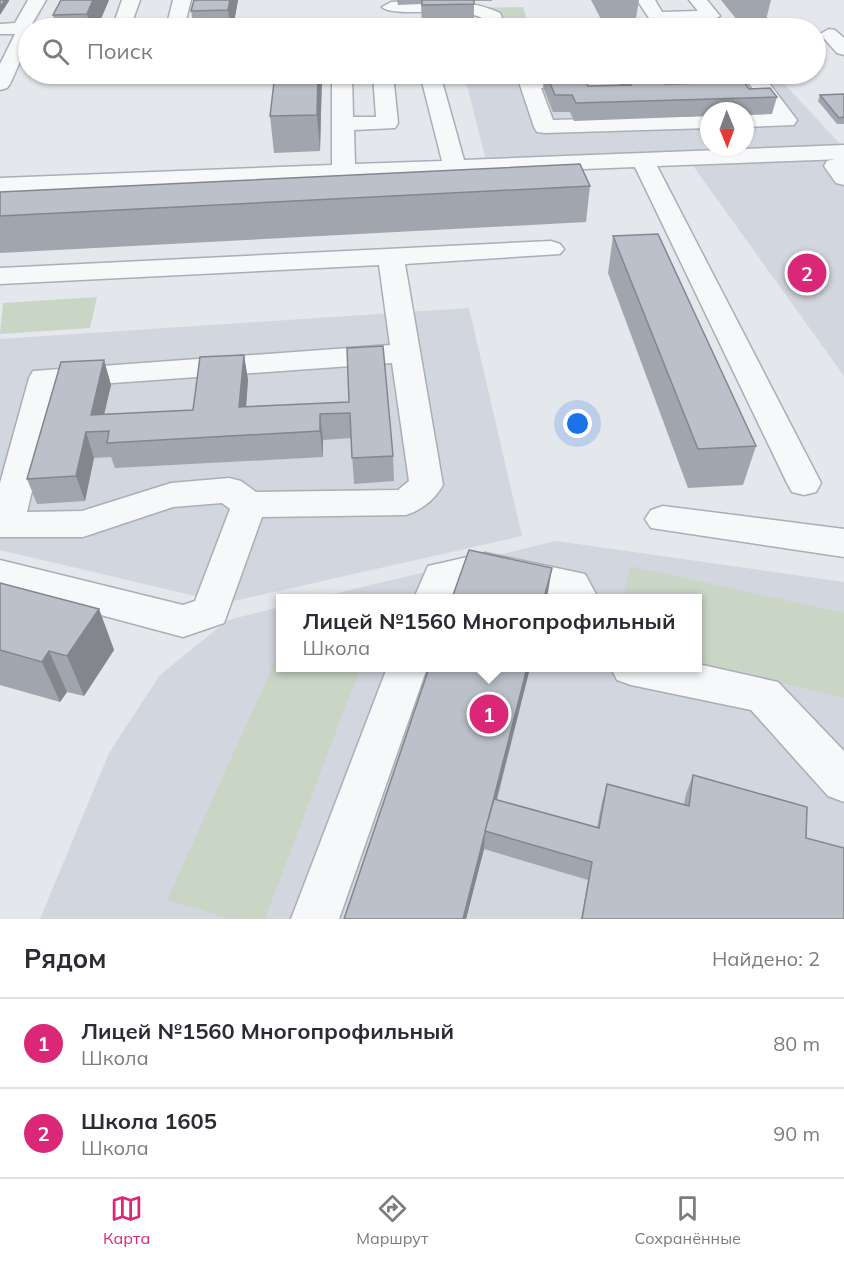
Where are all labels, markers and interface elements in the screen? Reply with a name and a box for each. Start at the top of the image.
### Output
search box [18,18,826,84]
icon: search [39,35,72,68]
text: Поиск [87,37,153,65]
north arrow [700,102,754,156]
pin: 2 [788,250,826,296]
your location [563,409,592,438]
popup [276,594,702,672]
text: Лицей №1560 Многопрофильный [302,607,676,635]
text: Школа [302,635,370,660]
pin: 1 [470,692,508,736]
text: Рядом [24,942,107,975]
text: Найдено: 2 [712,946,820,971]
text: Лицей №1560 Многопрофильный [81,1017,454,1045]
text: 1 [38,1031,50,1056]
text: 80 m [773,1031,820,1056]
text: Школа [81,1045,149,1070]
text: Школа 1605 [81,1107,217,1135]
text: 2 [38,1121,50,1146]
text: 90 m [773,1121,820,1146]
text: Школа [81,1135,149,1160]
tab: Карта [103,1192,150,1248]
tab: Маршрут [356,1192,428,1248]
tab: Сохранённые [634,1192,741,1248]

